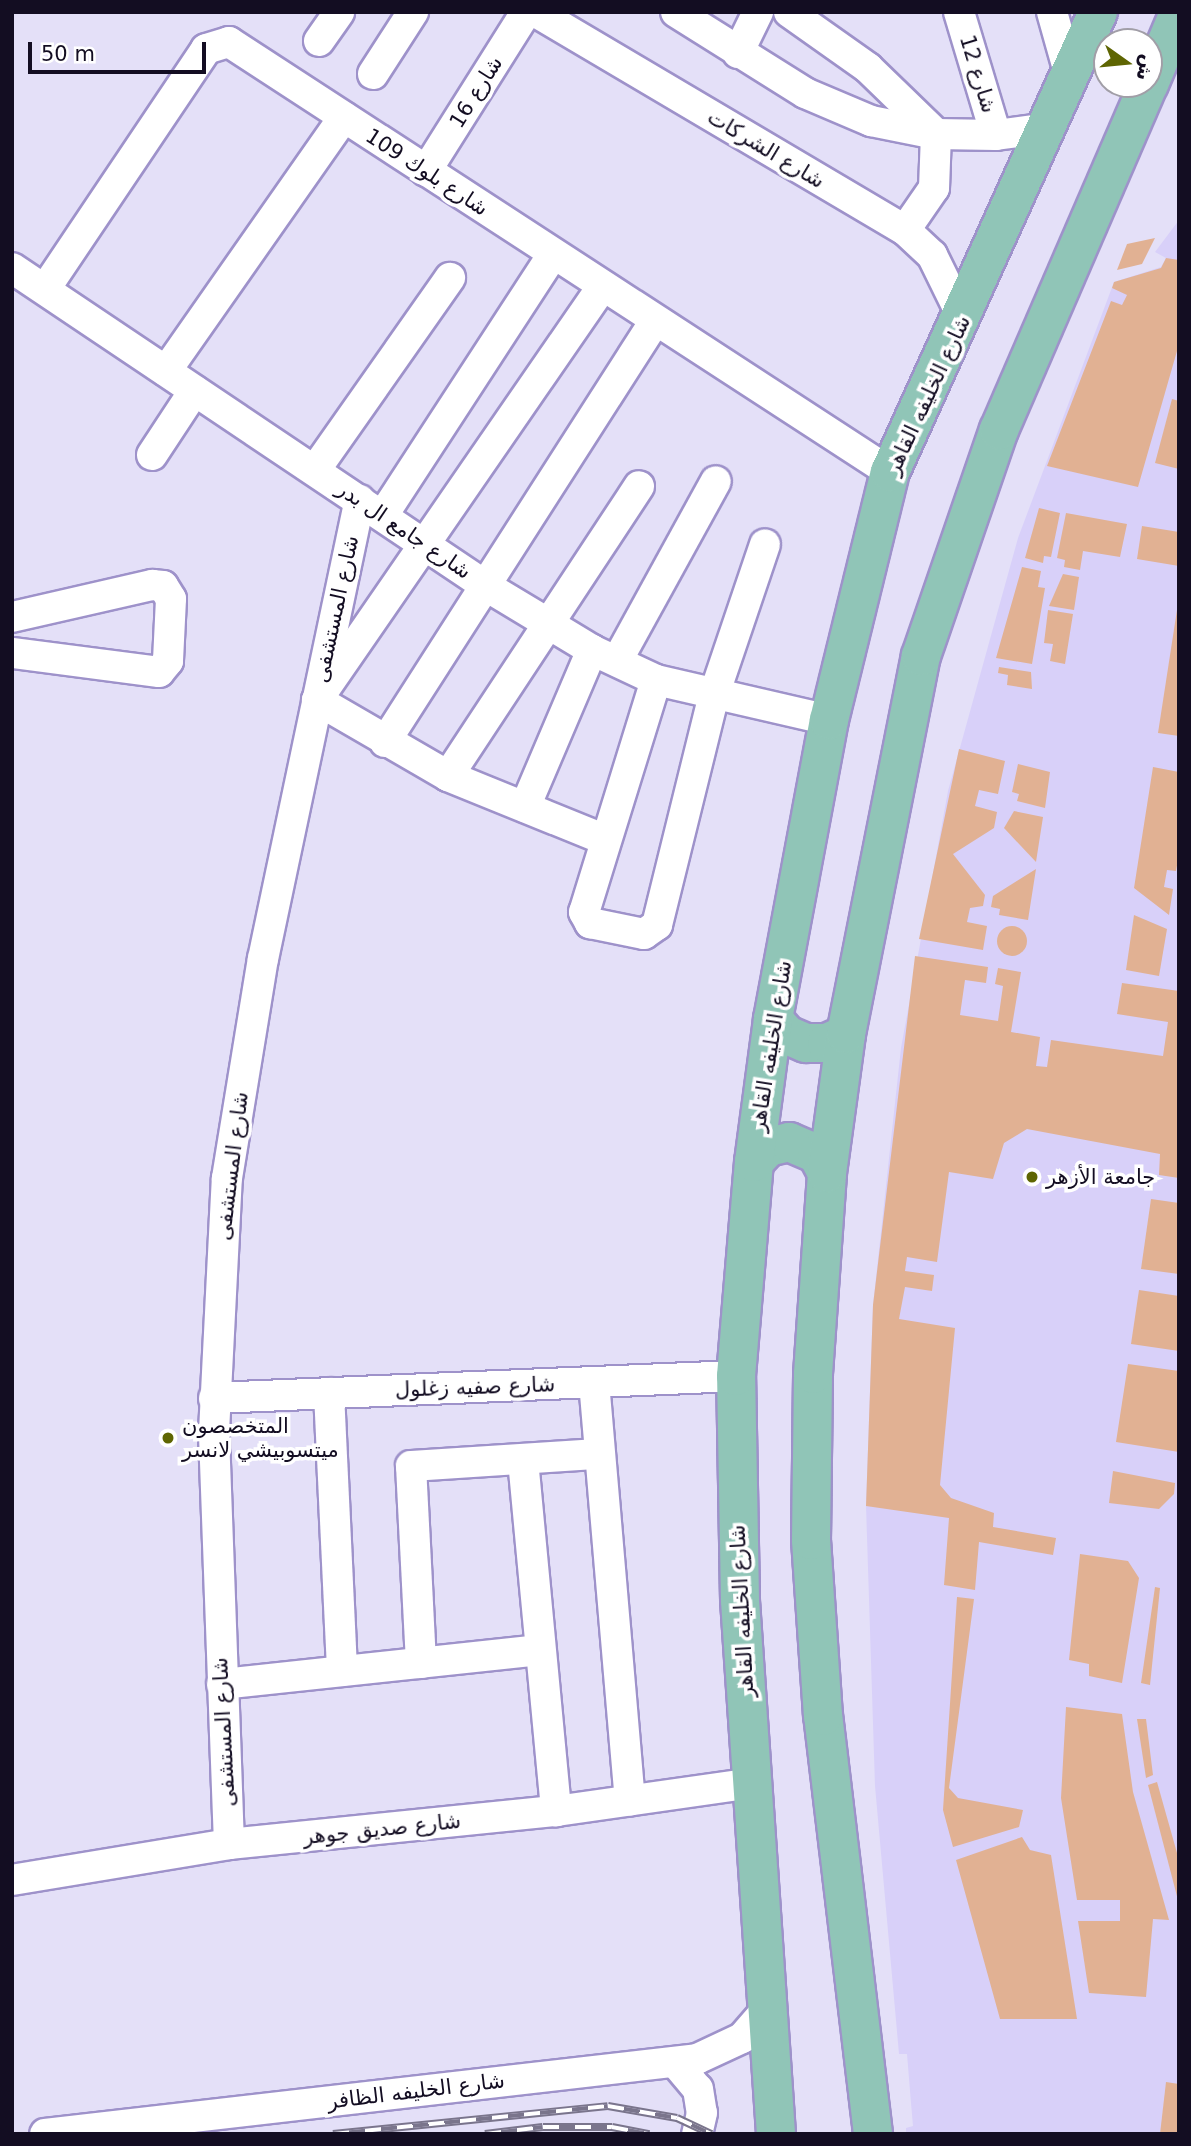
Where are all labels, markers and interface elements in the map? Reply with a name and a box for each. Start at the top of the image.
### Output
scale bar [32,28,210,72]
north arrow [1093,28,1163,98]
street label: شارع 12 [954,32,1002,116]
text: 50 m [41,42,95,66]
street label: شارع 16 [444,51,508,133]
text: ش [1132,52,1160,83]
street label: شارع الشركات [703,104,829,194]
street label: شارع بلوك 109 [361,123,493,221]
street label: شارع الخليفه القاهر [880,311,976,479]
street label: شارع جامع ال بدر [332,476,476,584]
street label: شارع المستشفى [308,533,364,685]
street label: شارع الخليفه القاهر [745,959,797,1133]
street label: شارع المستشفى [210,1090,254,1242]
place label: جامعة الأزهر [1046,1164,1155,1190]
marker: جامعة الأزهر [1024,1169,1040,1185]
street label: شارع صفيه زغلول [394,1372,556,1402]
place label: المتخصصون ميتسوبيشي لانسر [182,1413,339,1463]
marker: المتخصصون ميتسوبيشي لانسر [160,1430,176,1446]
street label: شارع الخليفه القاهر [725,1524,759,1698]
street label: شارع المستشفى [208,1657,240,1807]
street label: شارع صديق جوهر [302,1808,462,1850]
street label: شارع الخليفه الظافر [326,2068,506,2114]

